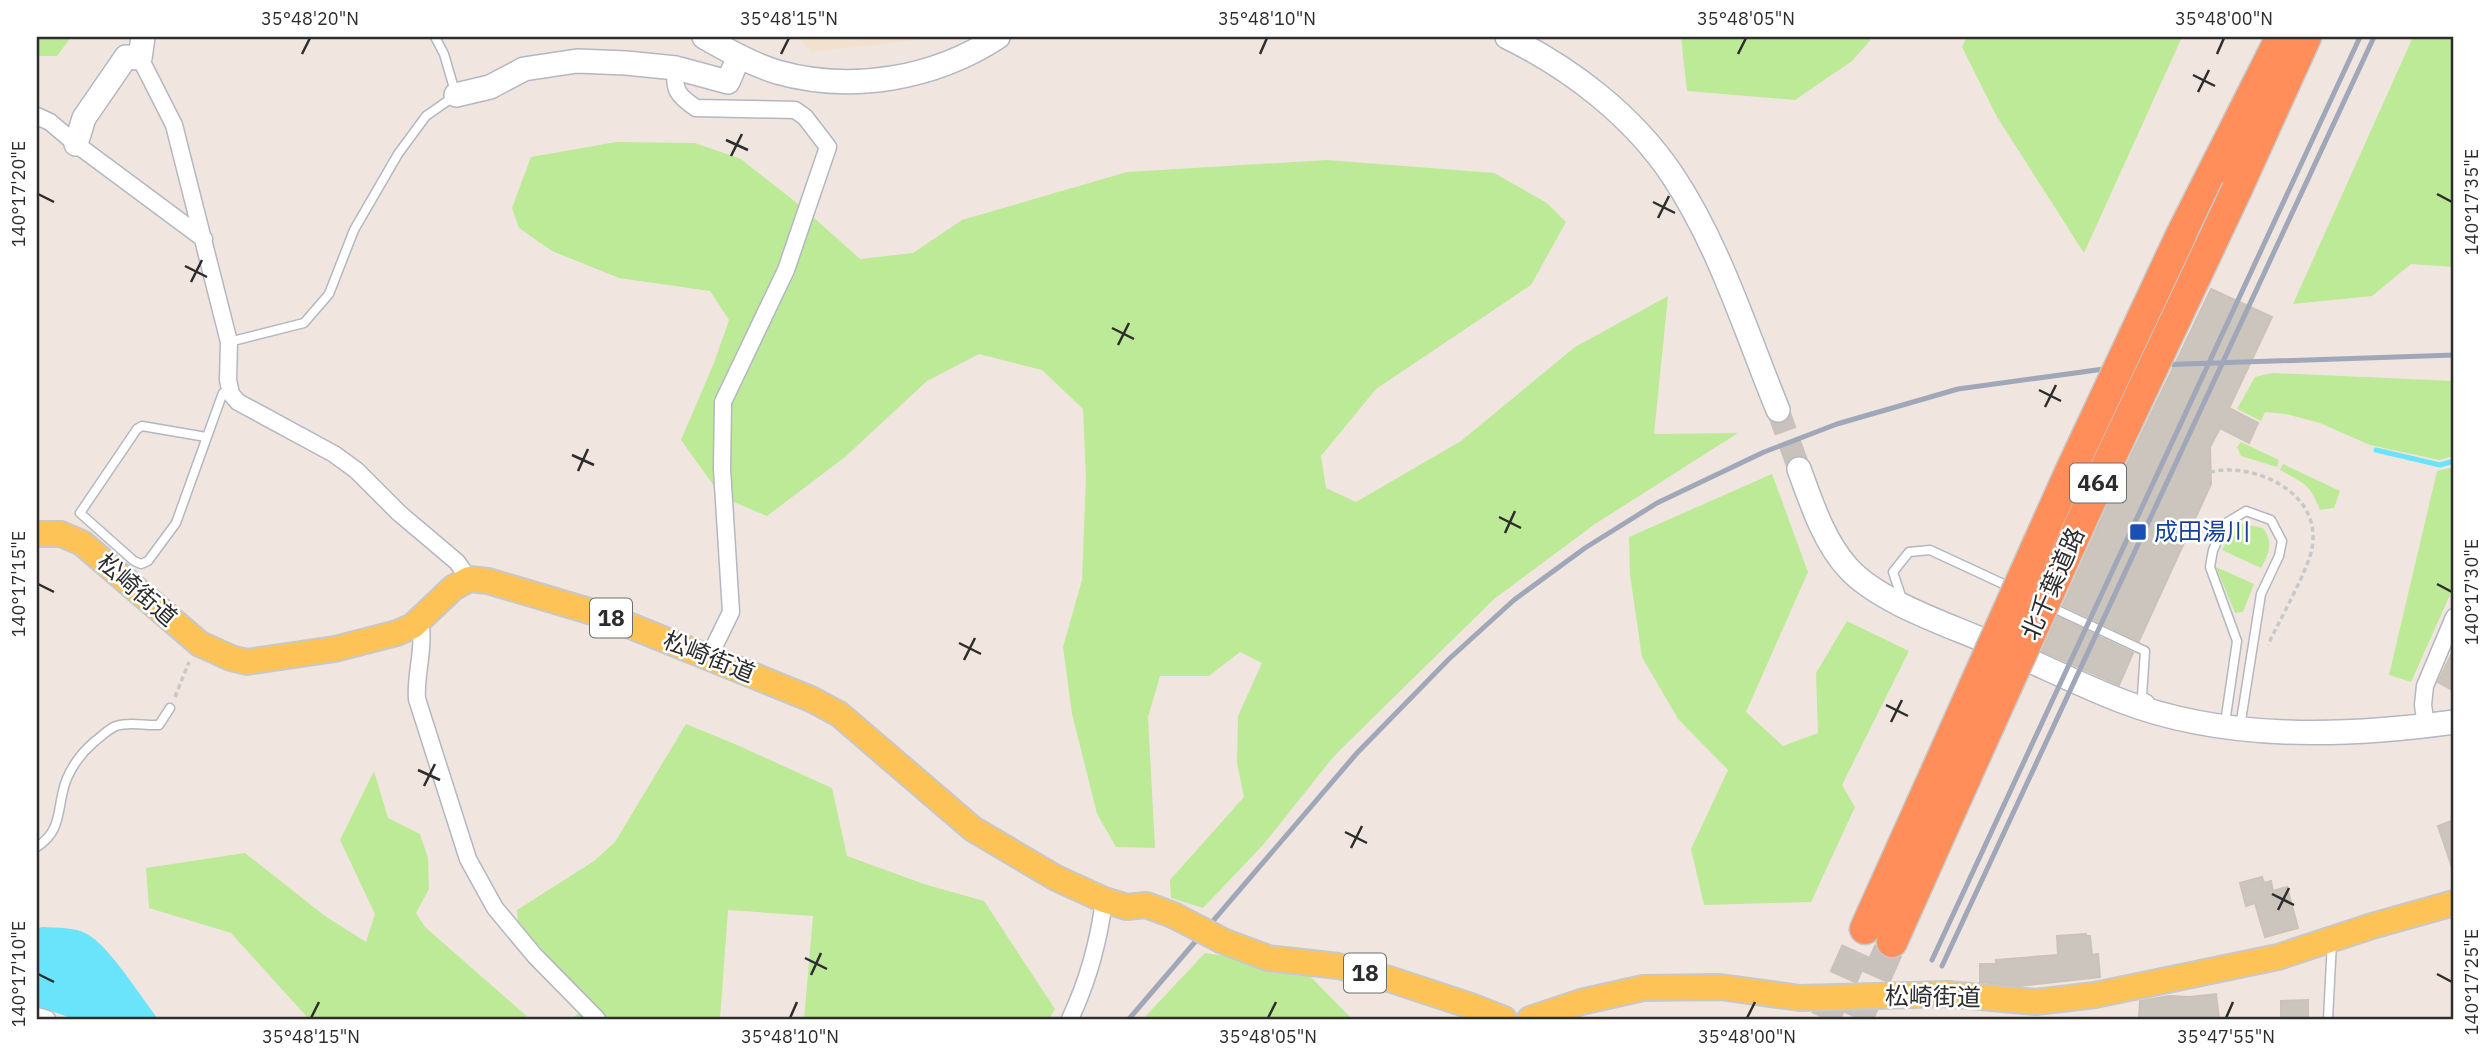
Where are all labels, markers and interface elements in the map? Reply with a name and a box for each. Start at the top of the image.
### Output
text: 35°48'20"N [261,7,359,30]
text: 35°48'15"N [740,7,838,30]
text: 35°48'10"N [1218,7,1316,30]
text: 35°48'05"N [1697,7,1795,30]
text: 35°48'00"N [2175,7,2273,30]
text: 140°17'20"E [7,141,30,247]
text: 140°17'35"E [2460,149,2483,255]
road number: 464 [2070,463,2126,503]
place label: 成田湯川 [2154,515,2250,547]
street label: 北千葉道路 [2013,522,2091,645]
marker: 成田湯川 [2128,522,2148,542]
text: 140°17'15"E [7,531,30,637]
text: 140°17'30"E [2460,539,2483,645]
street label: 松崎街道 [91,546,184,633]
road number: 18 [590,598,632,638]
street label: 松崎街道 [659,623,760,689]
text: 140°17'10"E [7,921,30,1027]
text: 140°17'25"E [2460,929,2483,1035]
road number: 18 [1344,954,1386,992]
street label: 松崎街道 [1885,979,1981,1013]
text: 35°48'15"N [262,1025,360,1048]
text: 35°48'10"N [741,1025,839,1048]
text: 35°48'05"N [1219,1025,1317,1048]
text: 35°48'00"N [1698,1025,1796,1048]
text: 35°47'55"N [2177,1025,2275,1048]

